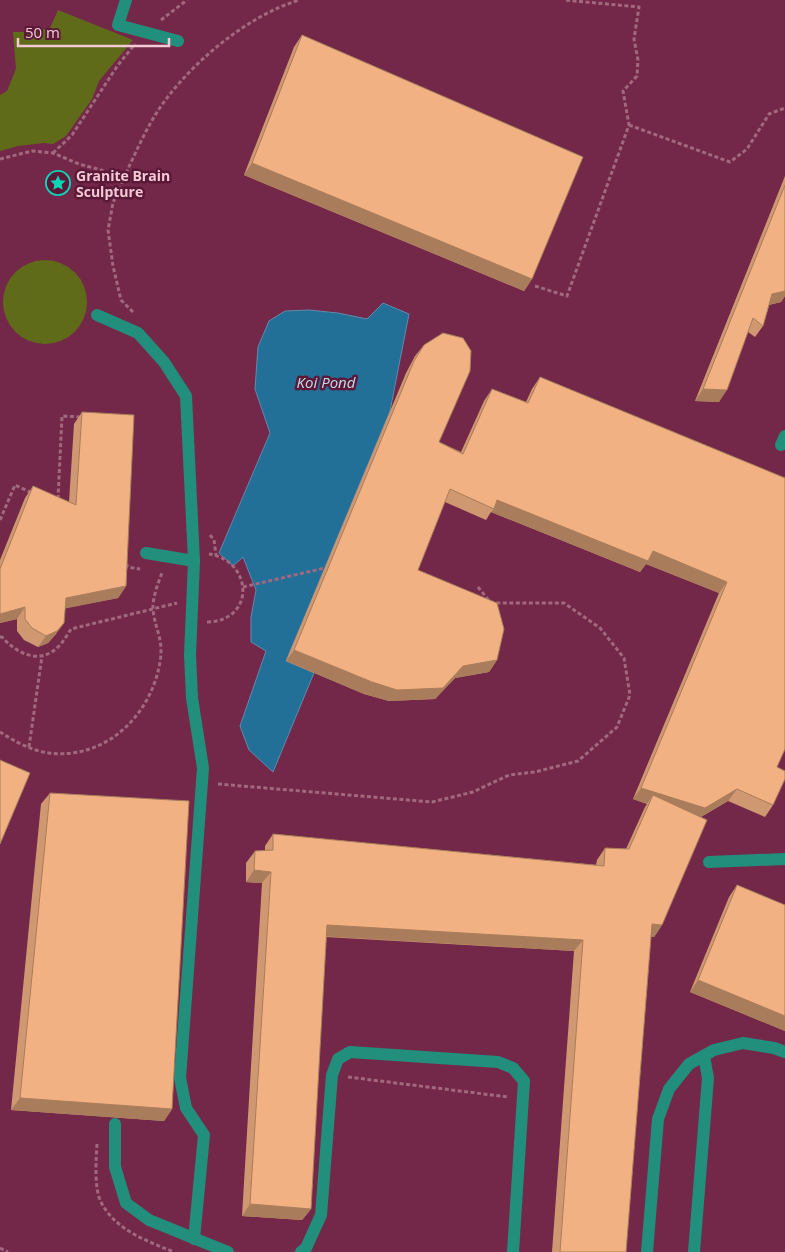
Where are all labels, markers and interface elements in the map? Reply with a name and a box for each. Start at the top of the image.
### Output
scale bar [18,15,169,47]
text: 50 m [25,22,60,42]
place label: Granite Brain Sculpture [76,166,170,201]
place icon: Granite Brain Sculpture [45,170,71,196]
water label: Koi Pond [297,372,356,392]

